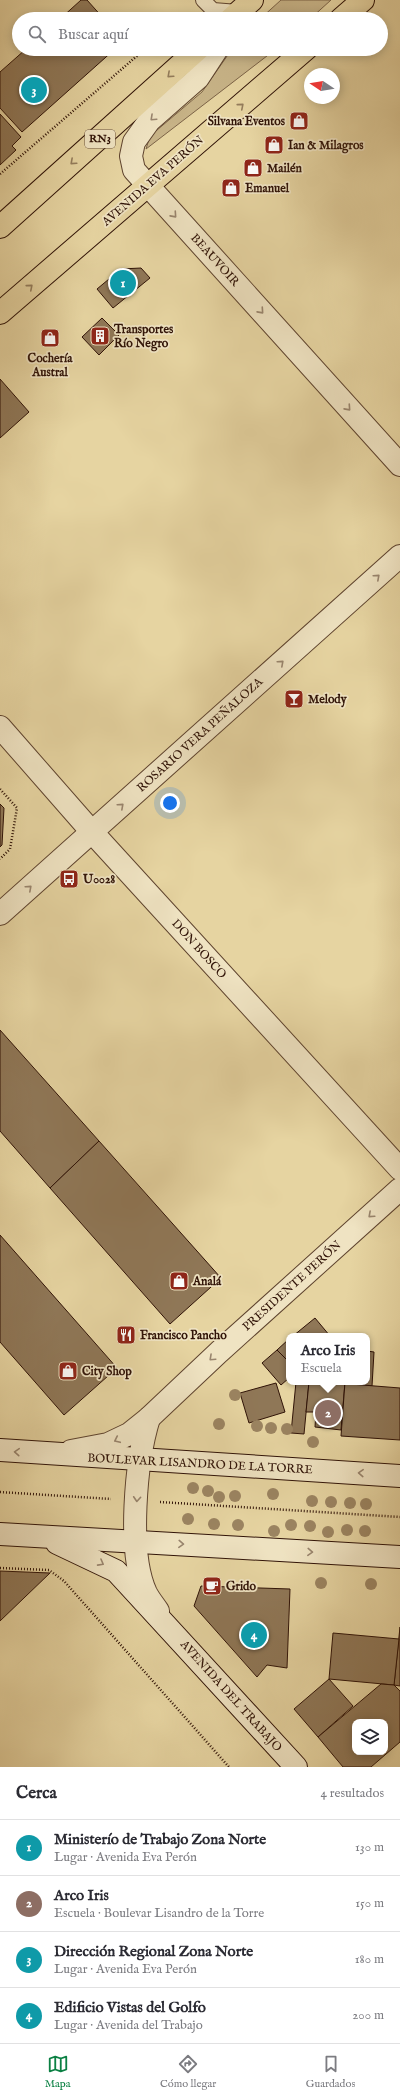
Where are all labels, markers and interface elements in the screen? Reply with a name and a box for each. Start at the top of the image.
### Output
search box [12,12,388,56]
icon: search [26,23,48,45]
text: Buscar aquí [58,25,128,44]
north arrow [304,68,340,104]
one-way arrow [167,71,175,78]
pin: 3 [21,75,47,105]
one-way arrow [236,103,244,110]
shop icon: Silvana Eventos [288,110,310,132]
one-way arrow [150,113,157,120]
place label: Silvana Eventos [208,114,286,129]
road number: RN3 [85,130,115,148]
street label: AVENIDA EVA PERÓN [98,132,207,230]
shop icon: Ian & Milagros [263,134,285,156]
place label: Ian & Milagros [288,138,364,154]
shop icon: Mailén [242,157,264,179]
one-way arrow [70,158,78,165]
place label: Mailén [267,161,302,176]
shop icon: Emanuel [220,177,242,199]
place label: Emanuel [245,181,290,196]
one-way arrow [169,210,177,218]
street label: BEAUVOIR [187,231,243,290]
pin: 1 [110,268,136,298]
one-way arrow [25,285,32,292]
one-way arrow [256,306,264,314]
place label: Transportes Río Negro [113,322,174,352]
building icon: Transportes Río Negro [89,325,111,347]
shop icon: Cochería Austral [39,327,61,349]
place label: Cochería Austral [28,351,73,380]
one-way arrow [344,403,351,410]
one-way arrow [373,574,380,581]
one-way arrow [276,661,283,668]
street label: ROSARIO VERA PEÑALOZA [133,673,267,796]
bar icon: Melody [283,688,305,710]
place label: Melody [308,692,348,708]
your location [160,793,180,813]
one-way arrow [116,803,124,811]
bus stop icon: U0028 [58,868,80,890]
place label: U0028 [82,872,116,887]
one-way arrow [24,885,32,892]
street label: DON BOSCO [168,916,230,982]
one-way arrow [368,1210,376,1217]
street label: PRESIDENTE PERÓN [239,1237,345,1334]
shop icon: Analá [168,1270,190,1292]
place label: Analá [192,1274,222,1289]
restaurant icon: Francisco Pancho [115,1324,137,1346]
place label: Francisco Pancho [140,1328,227,1343]
popup [286,1333,370,1385]
text: Arco Iris [301,1341,355,1360]
one-way arrow [209,1353,217,1361]
shop icon: City Shop [57,1360,79,1382]
text: Escuela [301,1360,342,1377]
place label: City Shop [82,1364,132,1380]
pin: 2 [315,1398,341,1428]
one-way arrow [114,1435,121,1443]
one-way arrow [14,1447,20,1456]
street label: BOULEVAR LISANDRO DE LA TORRE [87,1451,313,1477]
one-way arrow [358,1469,364,1478]
one-way arrow [133,1496,142,1502]
one-way arrow [178,1540,184,1549]
one-way arrow [307,1547,313,1556]
one-way arrow [97,1559,104,1566]
cafe icon: Grido [201,1575,223,1597]
place label: Grido [226,1579,257,1594]
pin: 4 [241,1620,267,1650]
street label: AVENIDA DEL TRABAJO [176,1636,285,1756]
map controls [352,1719,388,1755]
button: layers [352,1719,388,1755]
text: Cerca [16,1783,57,1804]
text: 4 resultados [321,1785,384,1802]
text: Ministerío de Trabajo Zona Norte [54,1830,266,1849]
text: 1 [27,1839,31,1856]
text: 130 m [355,1839,384,1856]
text: Lugar · Avenida Eva Perón [54,1849,197,1866]
text: Arco Iris [54,1886,109,1905]
text: 2 [26,1895,32,1912]
text: 150 m [355,1895,384,1912]
text: Escuela · Boulevar Lisandro de la Torre [54,1905,264,1922]
text: Dirección Regional Zona Norte [54,1942,253,1961]
text: 3 [27,1951,31,1968]
text: 180 m [355,1951,384,1968]
text: Lugar · Avenida Eva Perón [54,1961,197,1978]
text: Edificio Vistas del Golfo [54,1998,206,2017]
text: 4 [26,2007,32,2024]
text: 200 m [352,2007,384,2024]
text: Lugar · Avenida del Trabajo [54,2017,203,2034]
tab: Mapa [45,2053,71,2091]
tab: Cómo llegar [160,2053,216,2091]
tab: Guardados [306,2053,355,2091]

